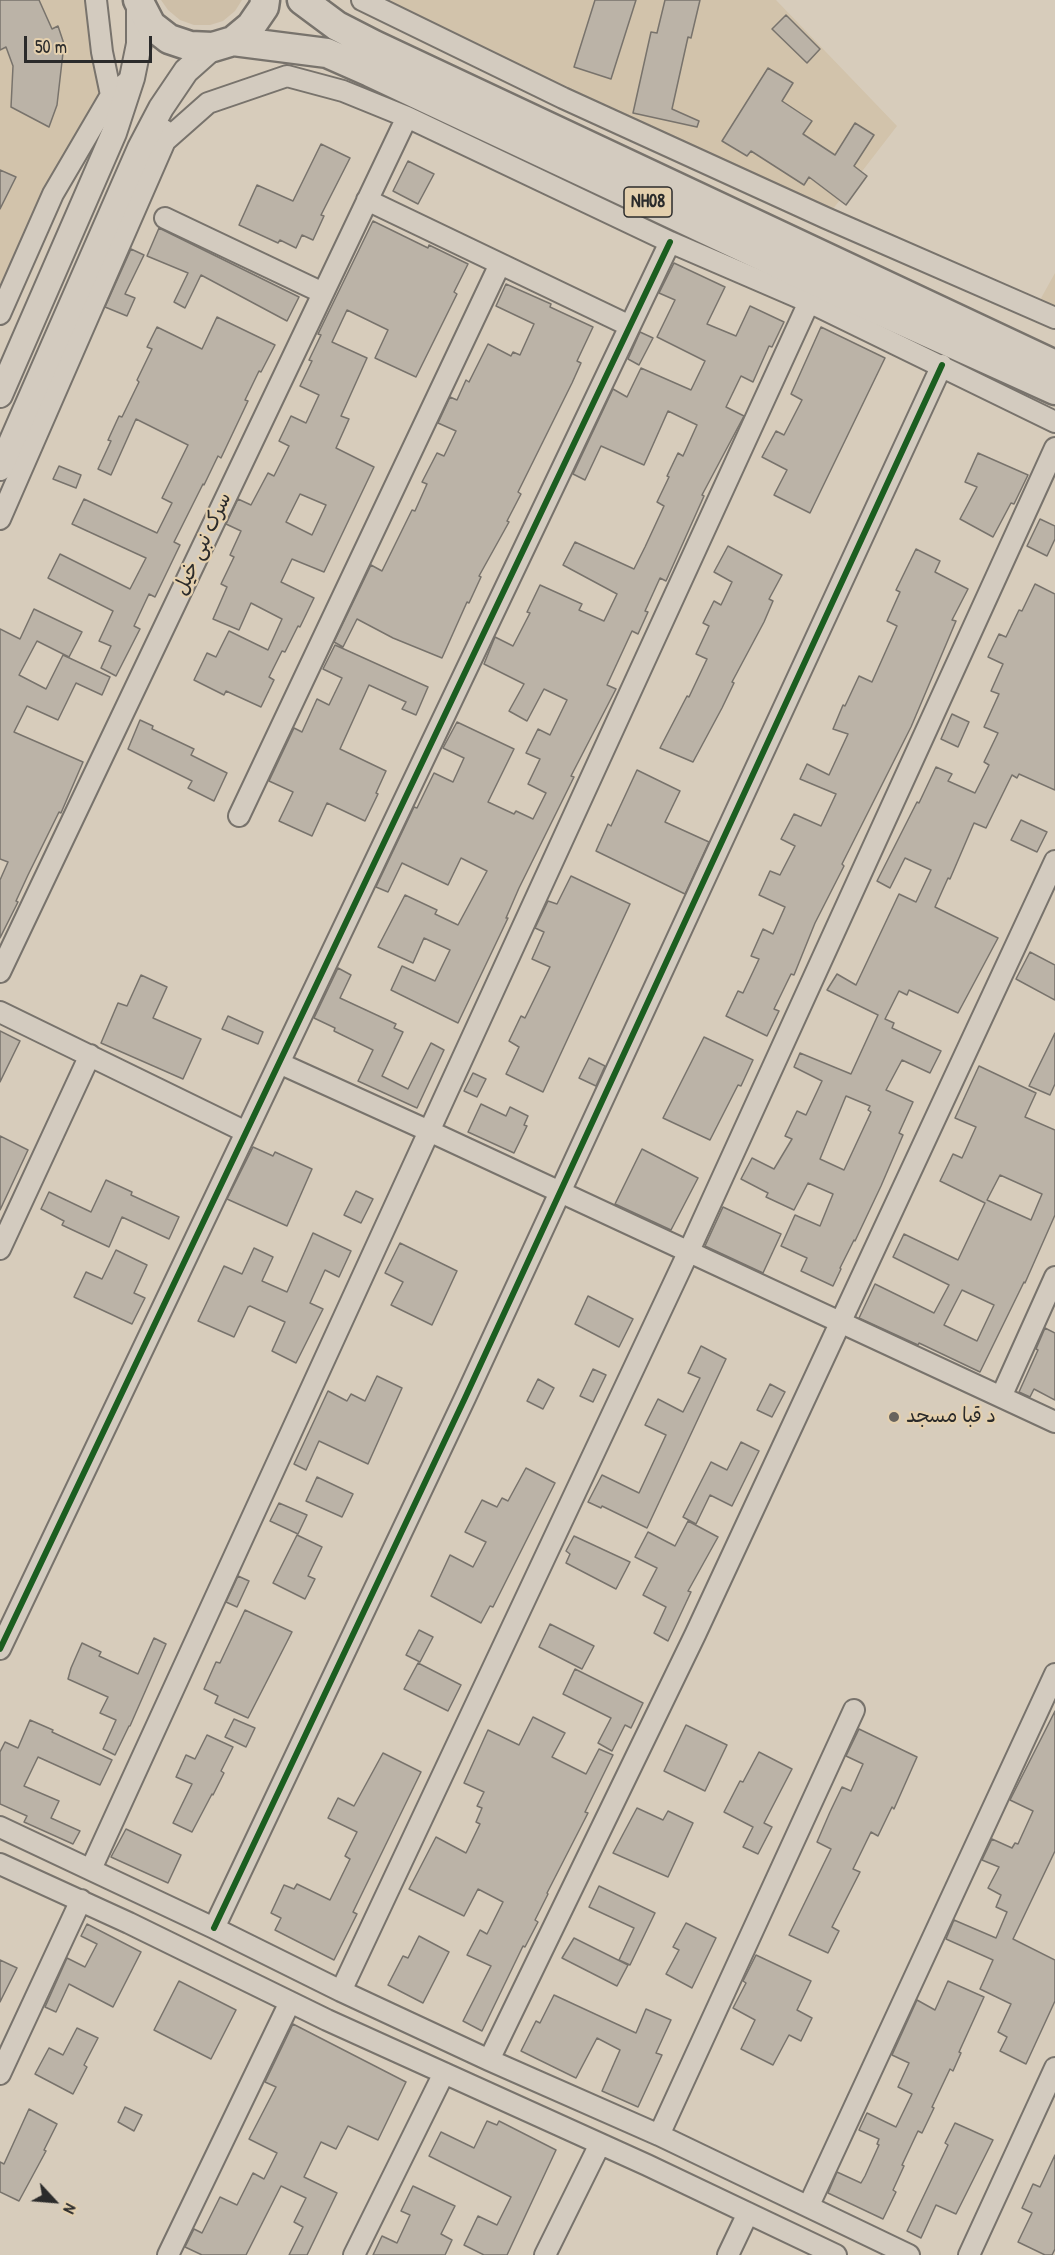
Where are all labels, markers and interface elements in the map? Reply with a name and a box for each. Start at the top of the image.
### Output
scale bar [27,24,154,62]
text: 50 m [35,34,67,59]
road number: NH08 [624,187,672,217]
street label: سرک نبی خیل [169,489,237,599]
place label: د قبا مسجد [906,1405,996,1429]
marker: د قبا مسجد [887,1410,901,1424]
north arrow [24,2171,84,2231]
text: N [58,2200,82,2218]

